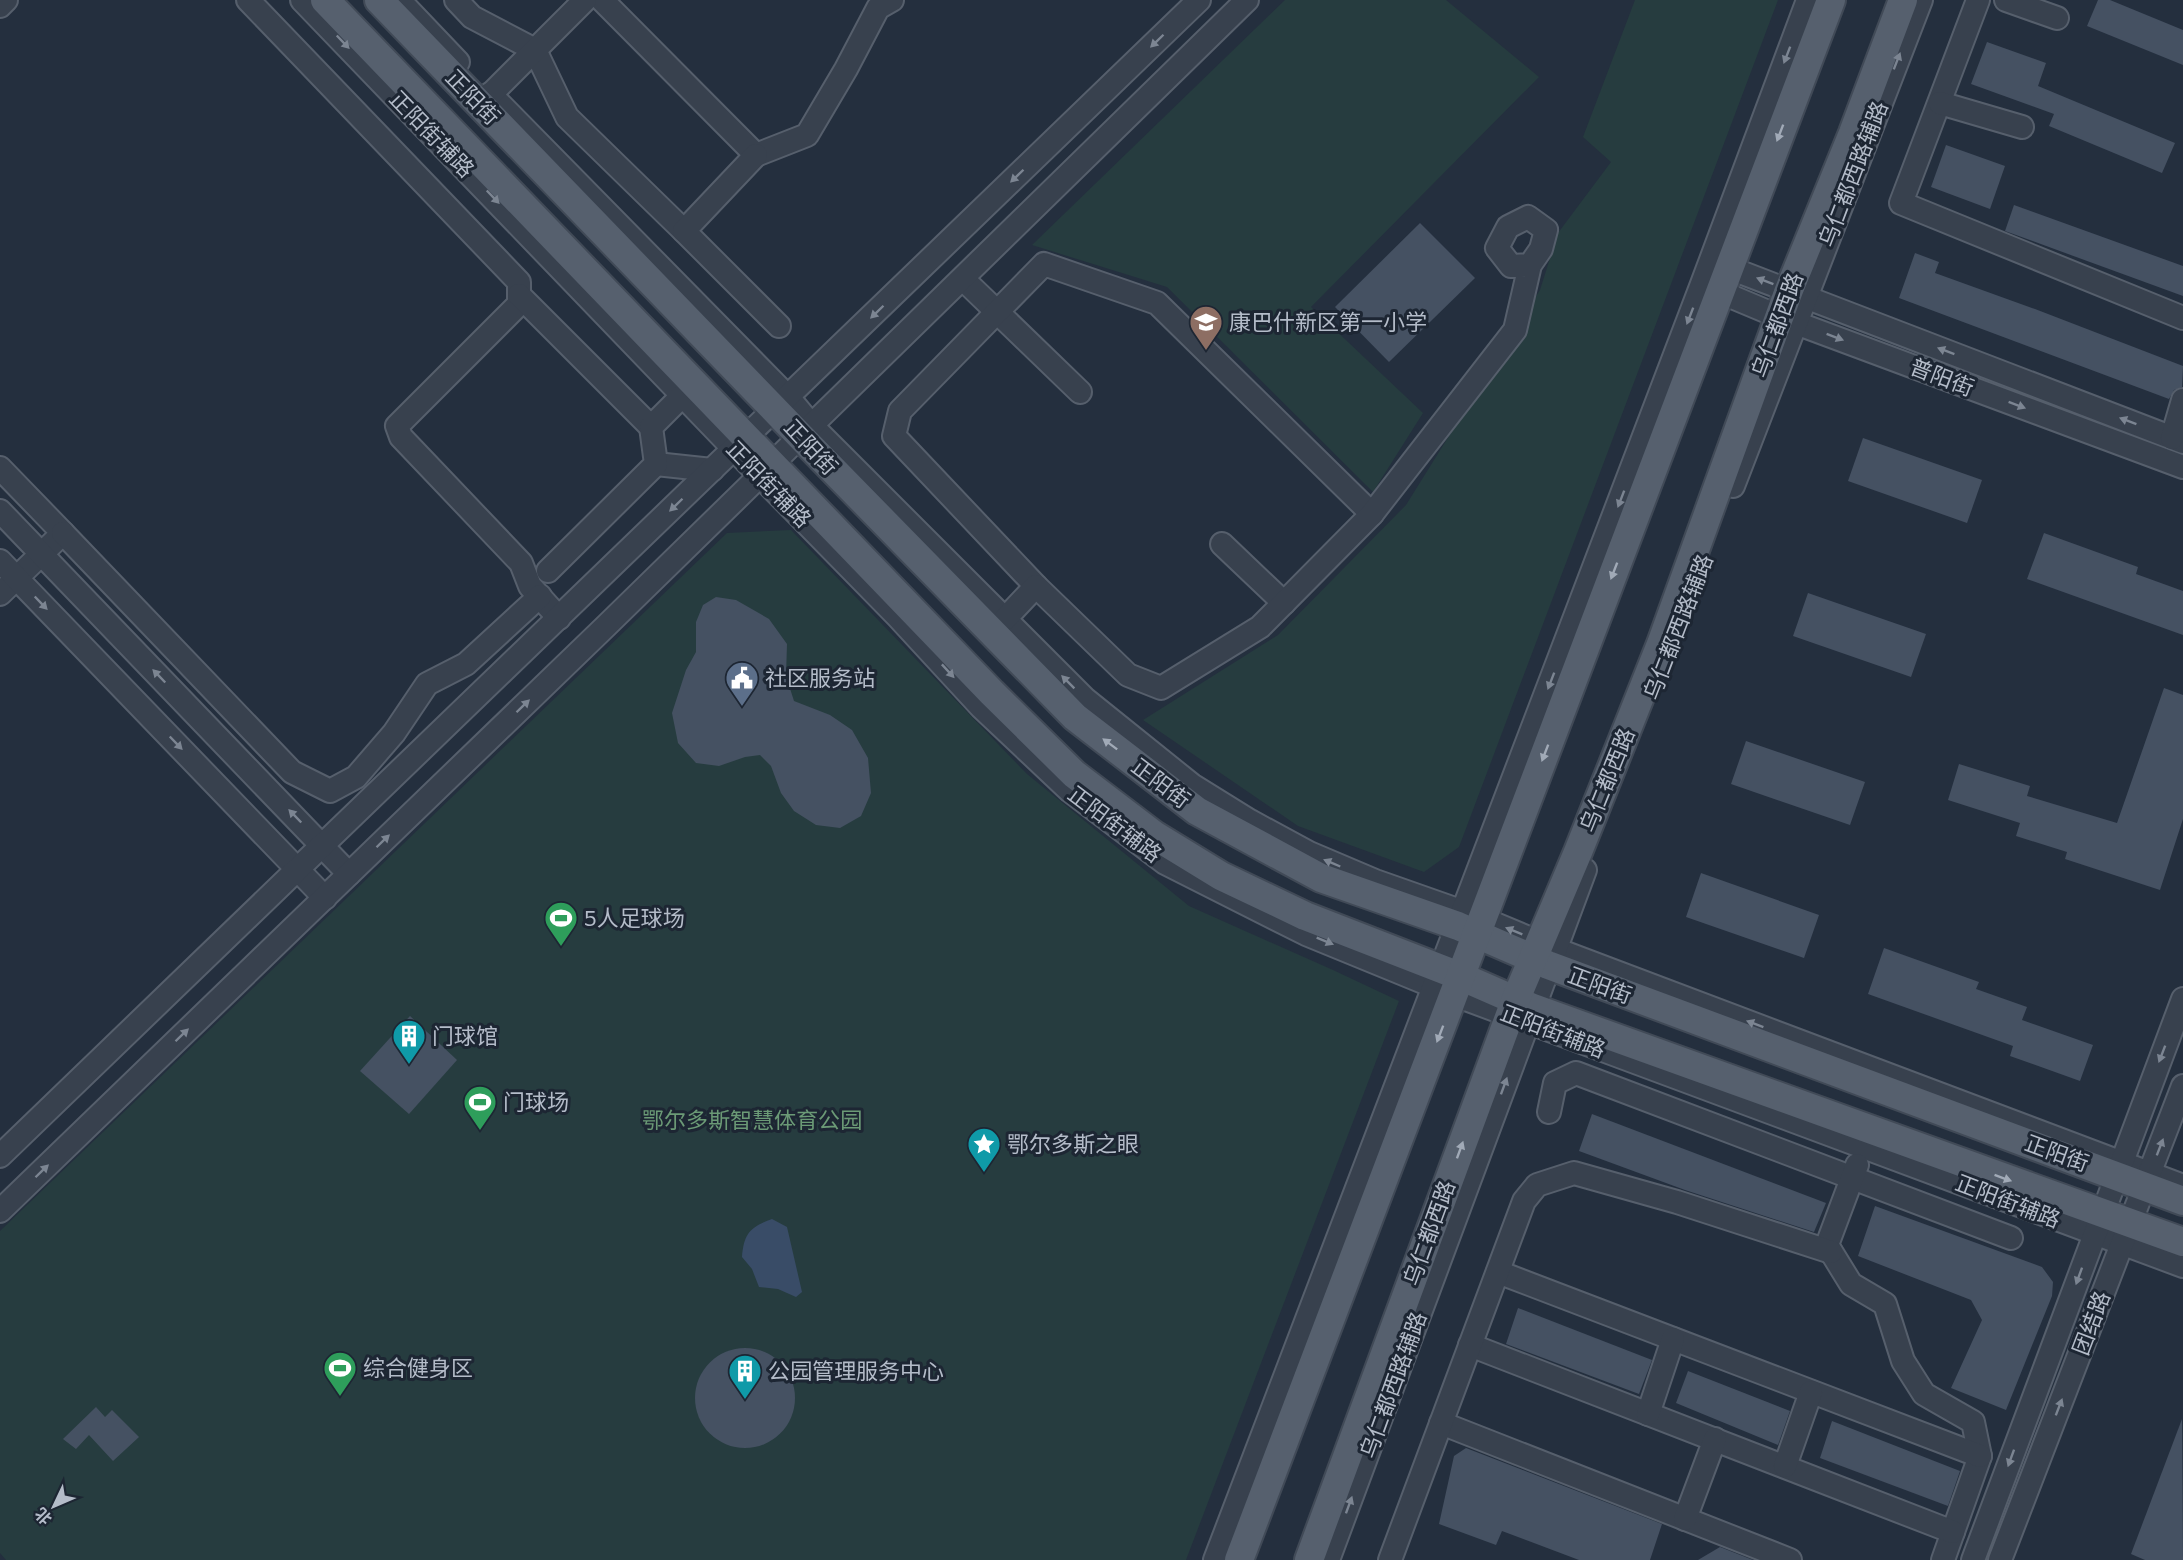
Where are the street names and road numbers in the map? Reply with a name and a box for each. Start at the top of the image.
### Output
street label: 正阳街 [441,64,506,130]
street label: 正阳街辅路 [384,85,480,183]
street label: 乌仁都西路辅路 [1812,97,1893,251]
street label: 乌仁都西路 [1745,269,1808,381]
street label: 普阳街 [1907,352,1978,401]
street label: 正阳街 [779,413,844,480]
street label: 正阳街辅路 [721,435,817,533]
street label: 乌仁都西路辅路 [1637,550,1718,704]
street label: 乌仁都西路 [1573,724,1640,836]
street label: 正阳街 [1127,752,1196,813]
street label: 正阳街辅路 [1063,780,1167,867]
street label: 正阳街 [1565,961,1636,1009]
street label: 正阳街辅路 [1497,998,1609,1063]
street label: 正阳街 [2022,1129,2093,1177]
street label: 正阳街辅路 [1952,1168,2064,1233]
street label: 乌仁都西路 [1397,1177,1460,1289]
street label: 团结路 [2066,1287,2115,1358]
street label: 乌仁都西路辅路 [1354,1308,1432,1462]

